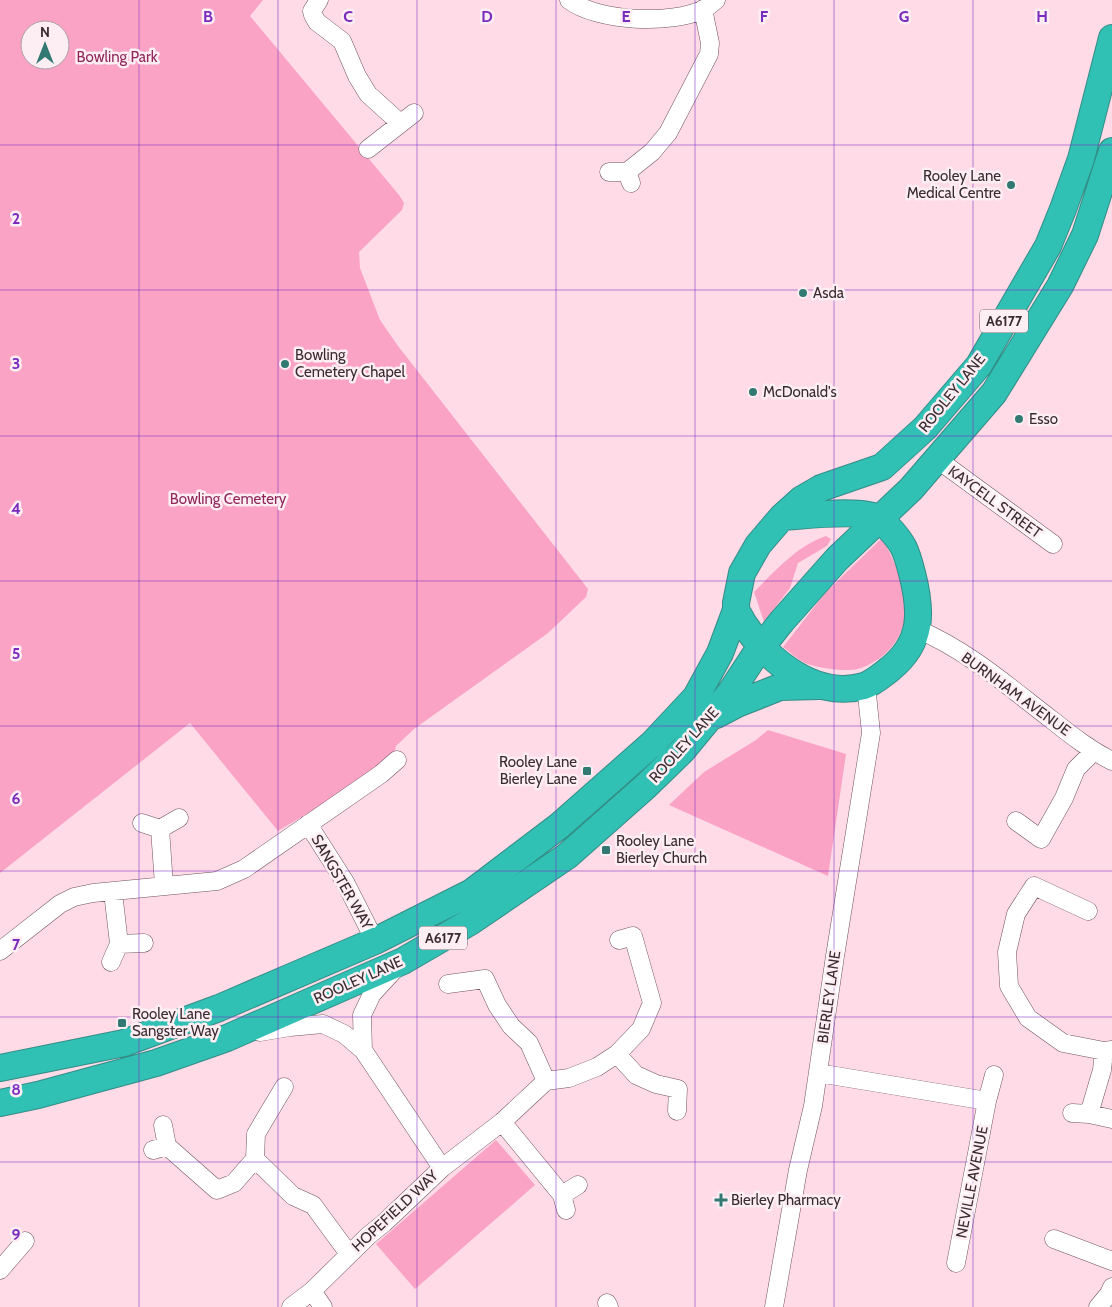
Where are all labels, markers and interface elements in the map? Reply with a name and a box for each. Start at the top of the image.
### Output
text: B [203,7,213,26]
text: C [343,7,353,26]
text: D [481,7,493,26]
text: E [621,7,631,26]
text: F [760,7,769,26]
text: G [899,7,909,26]
text: H [1036,7,1048,26]
north arrow [20,20,70,70]
text: N [40,23,50,41]
park label: Bowling Park [77,48,158,66]
place label: Rooley Lane Medical Centre [907,167,1001,202]
marker: Rooley Lane Medical Centre [1005,179,1017,191]
text: 2 [12,209,20,228]
place label: Asda [813,284,845,302]
marker: Asda [797,287,809,299]
road number: A6177 [980,310,1028,332]
place label: Bowling Cemetery Chapel [295,346,406,381]
street label: ROOLEY LANE [915,350,989,436]
text: 3 [12,354,20,373]
marker: Bowling Cemetery Chapel [279,358,291,370]
place label: McDonald's [763,383,837,401]
marker: McDonald's [747,386,759,398]
place label: Esso [1029,410,1058,428]
marker: Esso [1013,413,1025,425]
street label: KAYCELL STREET [945,462,1045,542]
park label: Bowling Cemetery [170,490,287,508]
text: 4 [11,499,21,518]
text: 5 [12,644,20,663]
street label: BURNHAM AVENUE [958,648,1074,740]
street label: ROOLEY LANE [645,703,723,787]
place label: Rooley Lane Bierley Lane [499,753,577,788]
marker: Rooley Lane Bierley Lane [581,765,593,777]
text: 6 [12,789,21,808]
street label: SANGSTER WAY [308,831,377,933]
place label: Rooley Lane Bierley Church [616,832,707,867]
marker: Rooley Lane Bierley Church [600,844,612,856]
road number: A6177 [419,926,467,950]
text: 7 [12,935,21,954]
street label: BIERLEY LANE [814,949,844,1045]
street label: ROOLEY LANE [311,952,405,1008]
place label: Rooley Lane Sangster Way [132,1005,219,1040]
marker: Rooley Lane Sangster Way [116,1017,128,1029]
text: 8 [11,1080,21,1099]
street label: NEVILLE AVENUE [952,1124,992,1240]
street label: HOPEFIELD WAY [348,1166,442,1256]
place label: Bierley Pharmacy [731,1191,841,1209]
marker: Bierley Pharmacy [715,1194,727,1206]
text: 9 [12,1225,21,1244]

